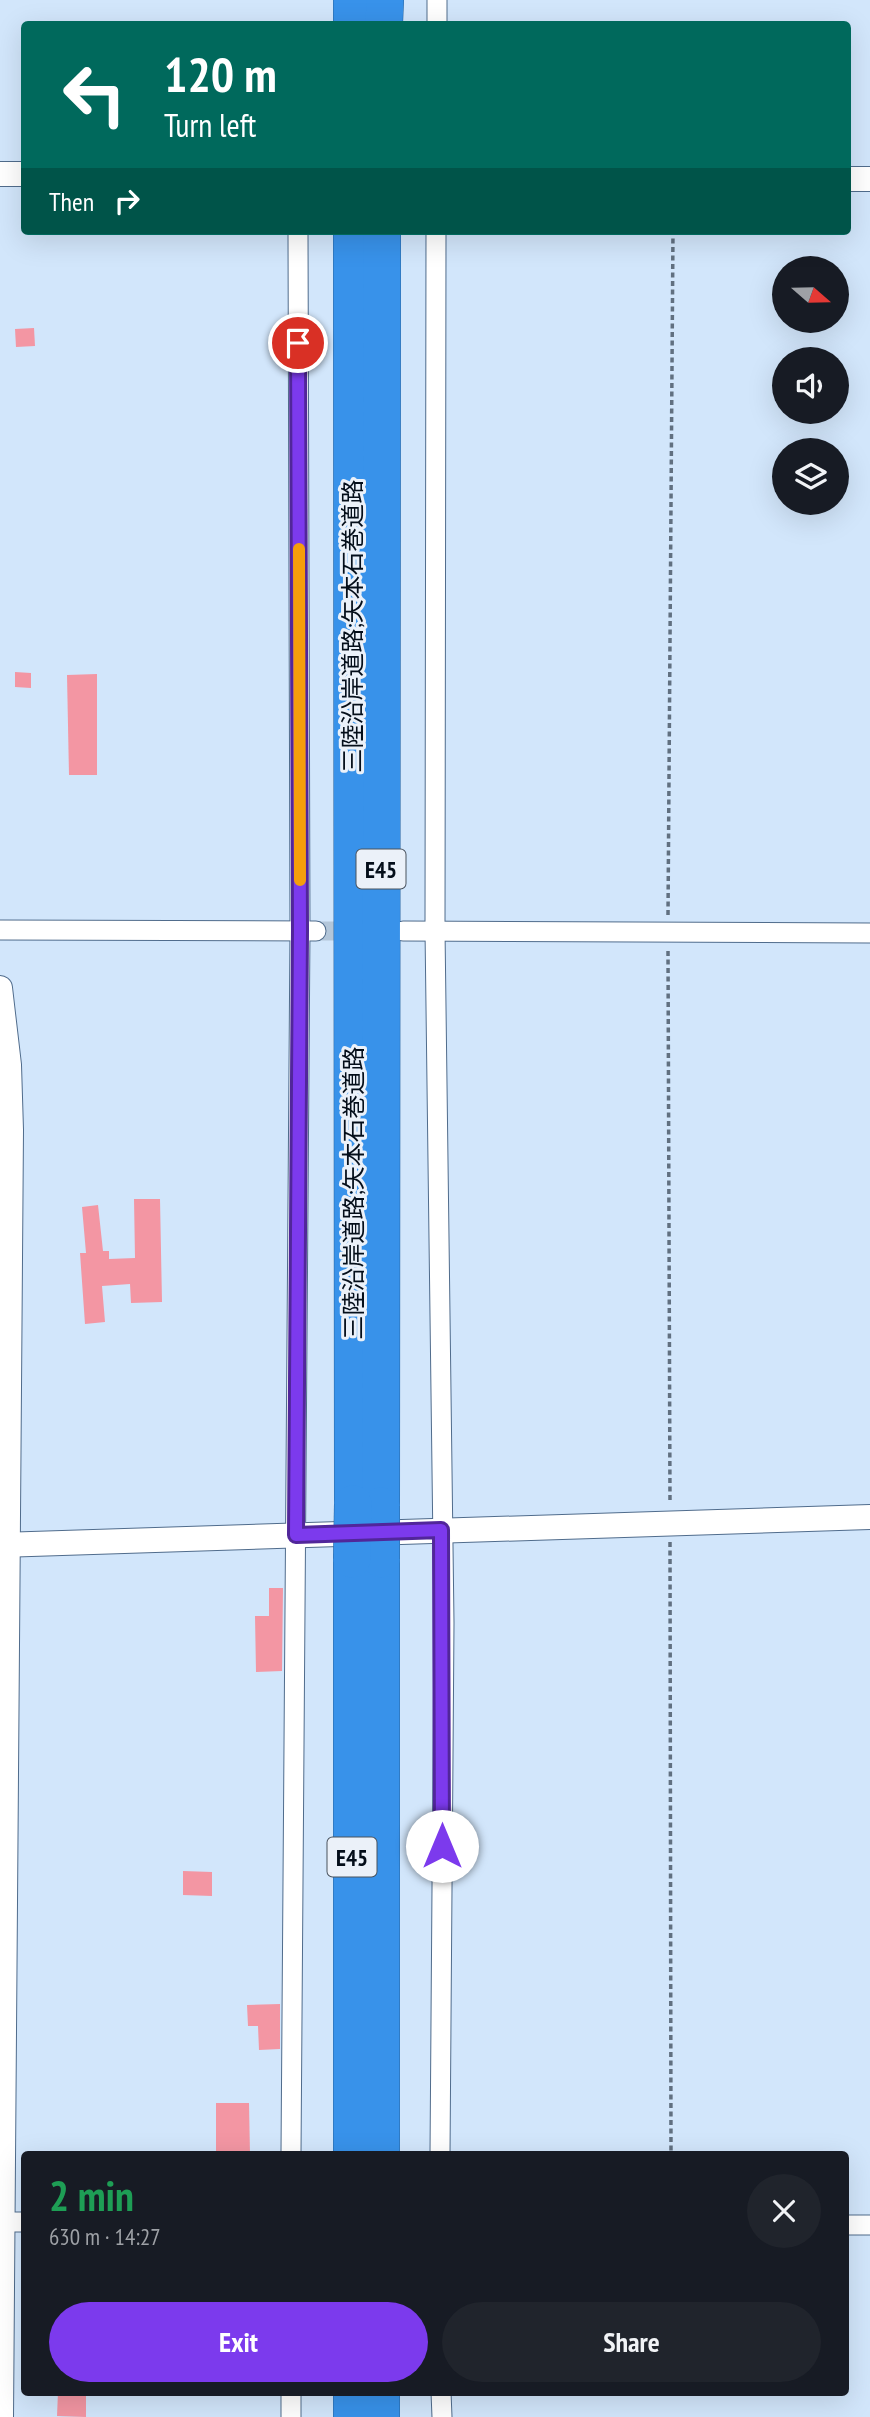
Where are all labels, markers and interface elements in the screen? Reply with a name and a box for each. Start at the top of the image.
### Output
text: 120 m [164,42,277,106]
icon: left [49,49,140,140]
text: Turn left [164,104,256,146]
icon: right [108,182,146,220]
text: Then [49,185,94,218]
north arrow [772,256,849,332]
map controls [772,256,849,515]
pin [268,313,328,373]
icon: arrive [279,324,317,362]
button: sound [772,347,849,424]
button: layers [772,438,849,515]
street label: 三陸沿岸道路;矢本石巻道路 [337,479,368,773]
road number: E45 [356,849,406,888]
street label: 三陸沿岸道路;矢本石巻道路 [338,1046,369,1340]
position arrow [405,1809,479,1883]
road number: E45 [328,1838,376,1876]
text: 2 min [49,2168,134,2223]
button: close [747,2174,821,2248]
text: 630 m · 14:27 [49,2222,161,2251]
button: Exit [49,2302,428,2382]
button: Share [442,2302,821,2382]

